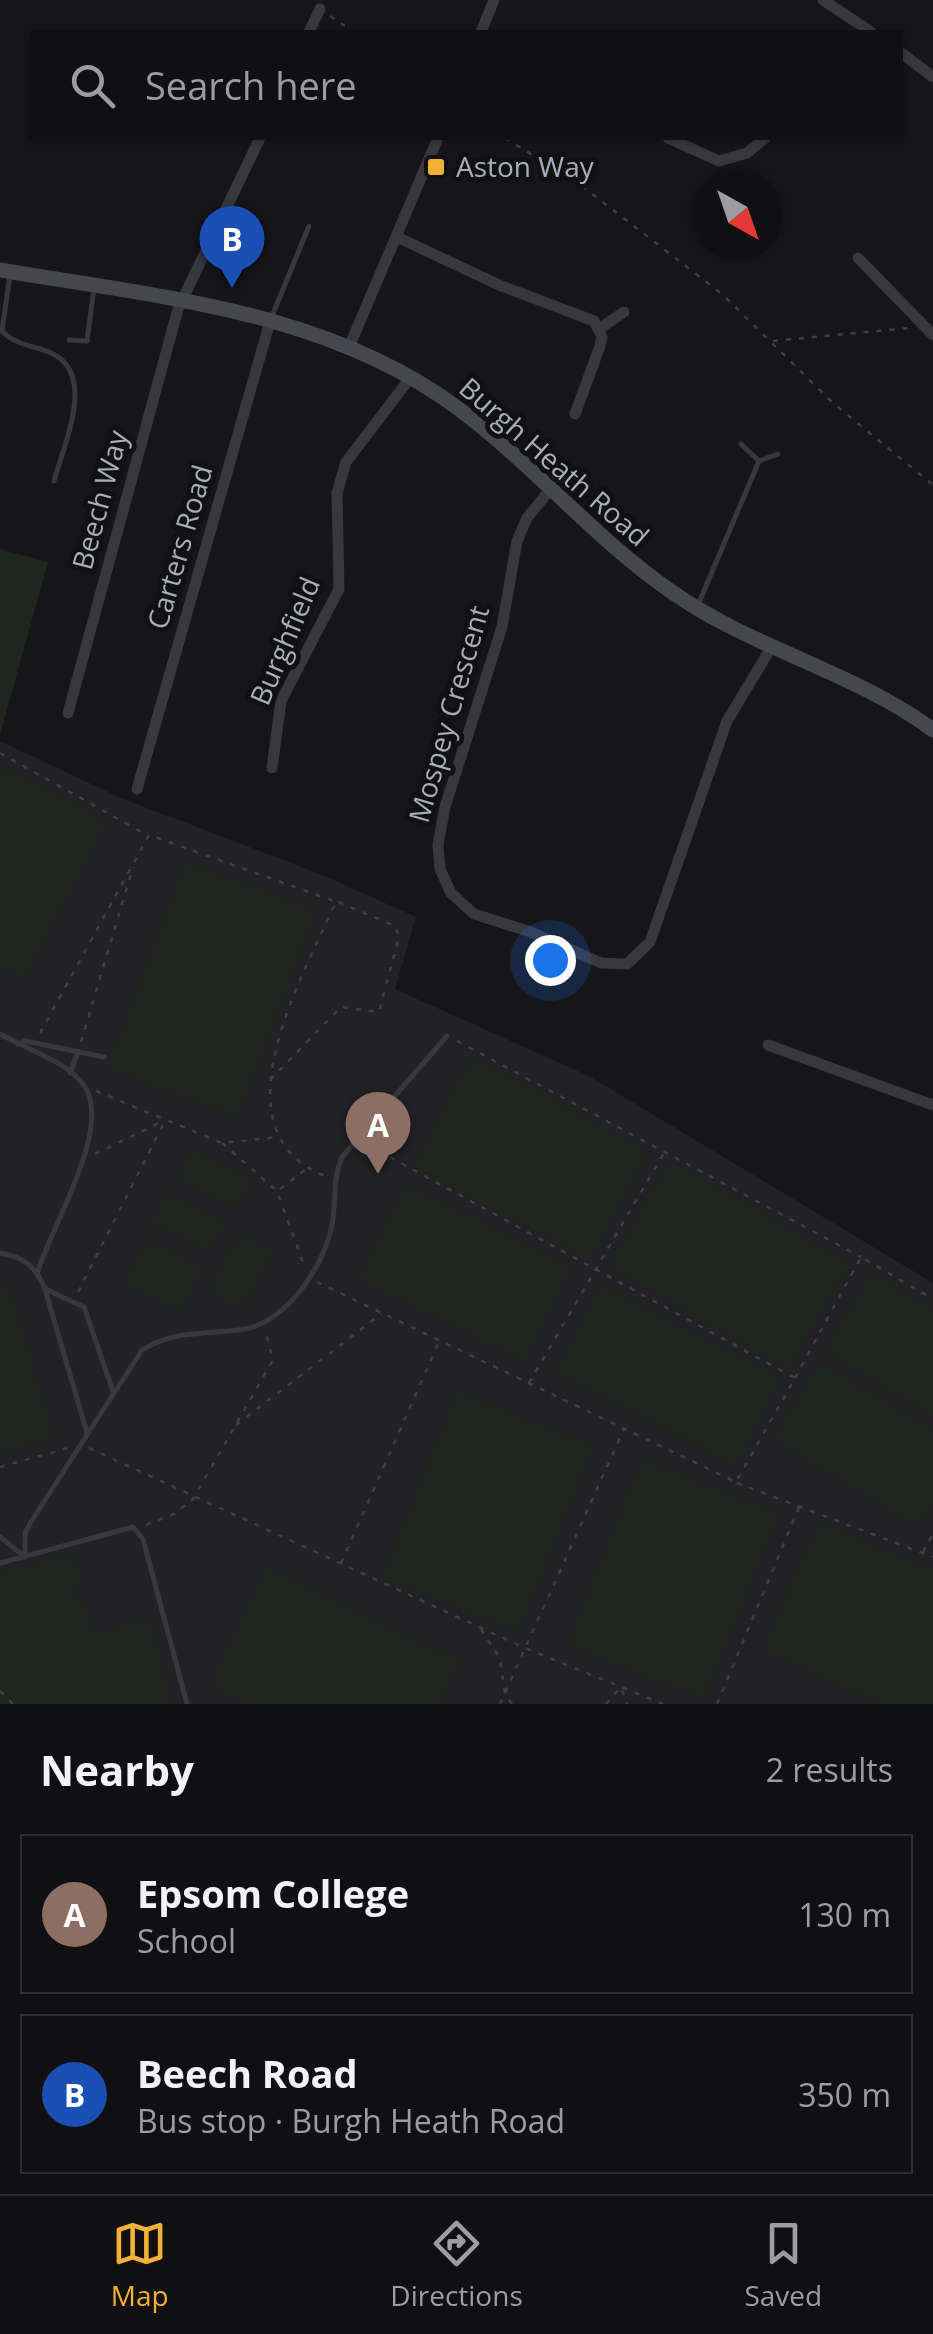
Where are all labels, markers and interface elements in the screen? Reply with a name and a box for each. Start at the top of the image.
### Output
search box [30,30,903,140]
icon: search [65,58,120,113]
text: Search here [145,59,357,111]
place label: Aston Way [456,147,595,185]
marker: Aston Way [425,156,447,178]
north arrow [693,170,783,260]
pin: B [200,206,264,288]
street label: Burgh Heath Road [452,368,658,554]
street label: Beech Way [62,425,136,574]
street label: Carters Road [137,460,221,633]
street label: Burghfield [240,571,328,710]
street label: Mospey Crescent [399,601,497,827]
your location [525,935,576,986]
pin: A [346,1092,410,1174]
text: Nearby [40,1741,194,1798]
text: 2 results [766,1748,893,1791]
text: Epsom College [137,1867,409,1919]
text: A [63,1893,86,1936]
text: 130 m [798,1893,891,1936]
text: School [137,1919,236,1962]
text: Beech Road [137,2047,357,2099]
text: B [64,2073,85,2116]
text: 350 m [798,2073,891,2116]
text: Bus stop · Burgh Heath Road [137,2099,565,2142]
tab: Map [111,2216,169,2314]
tab: Directions [390,2216,523,2314]
tab: Saved [744,2216,822,2314]

